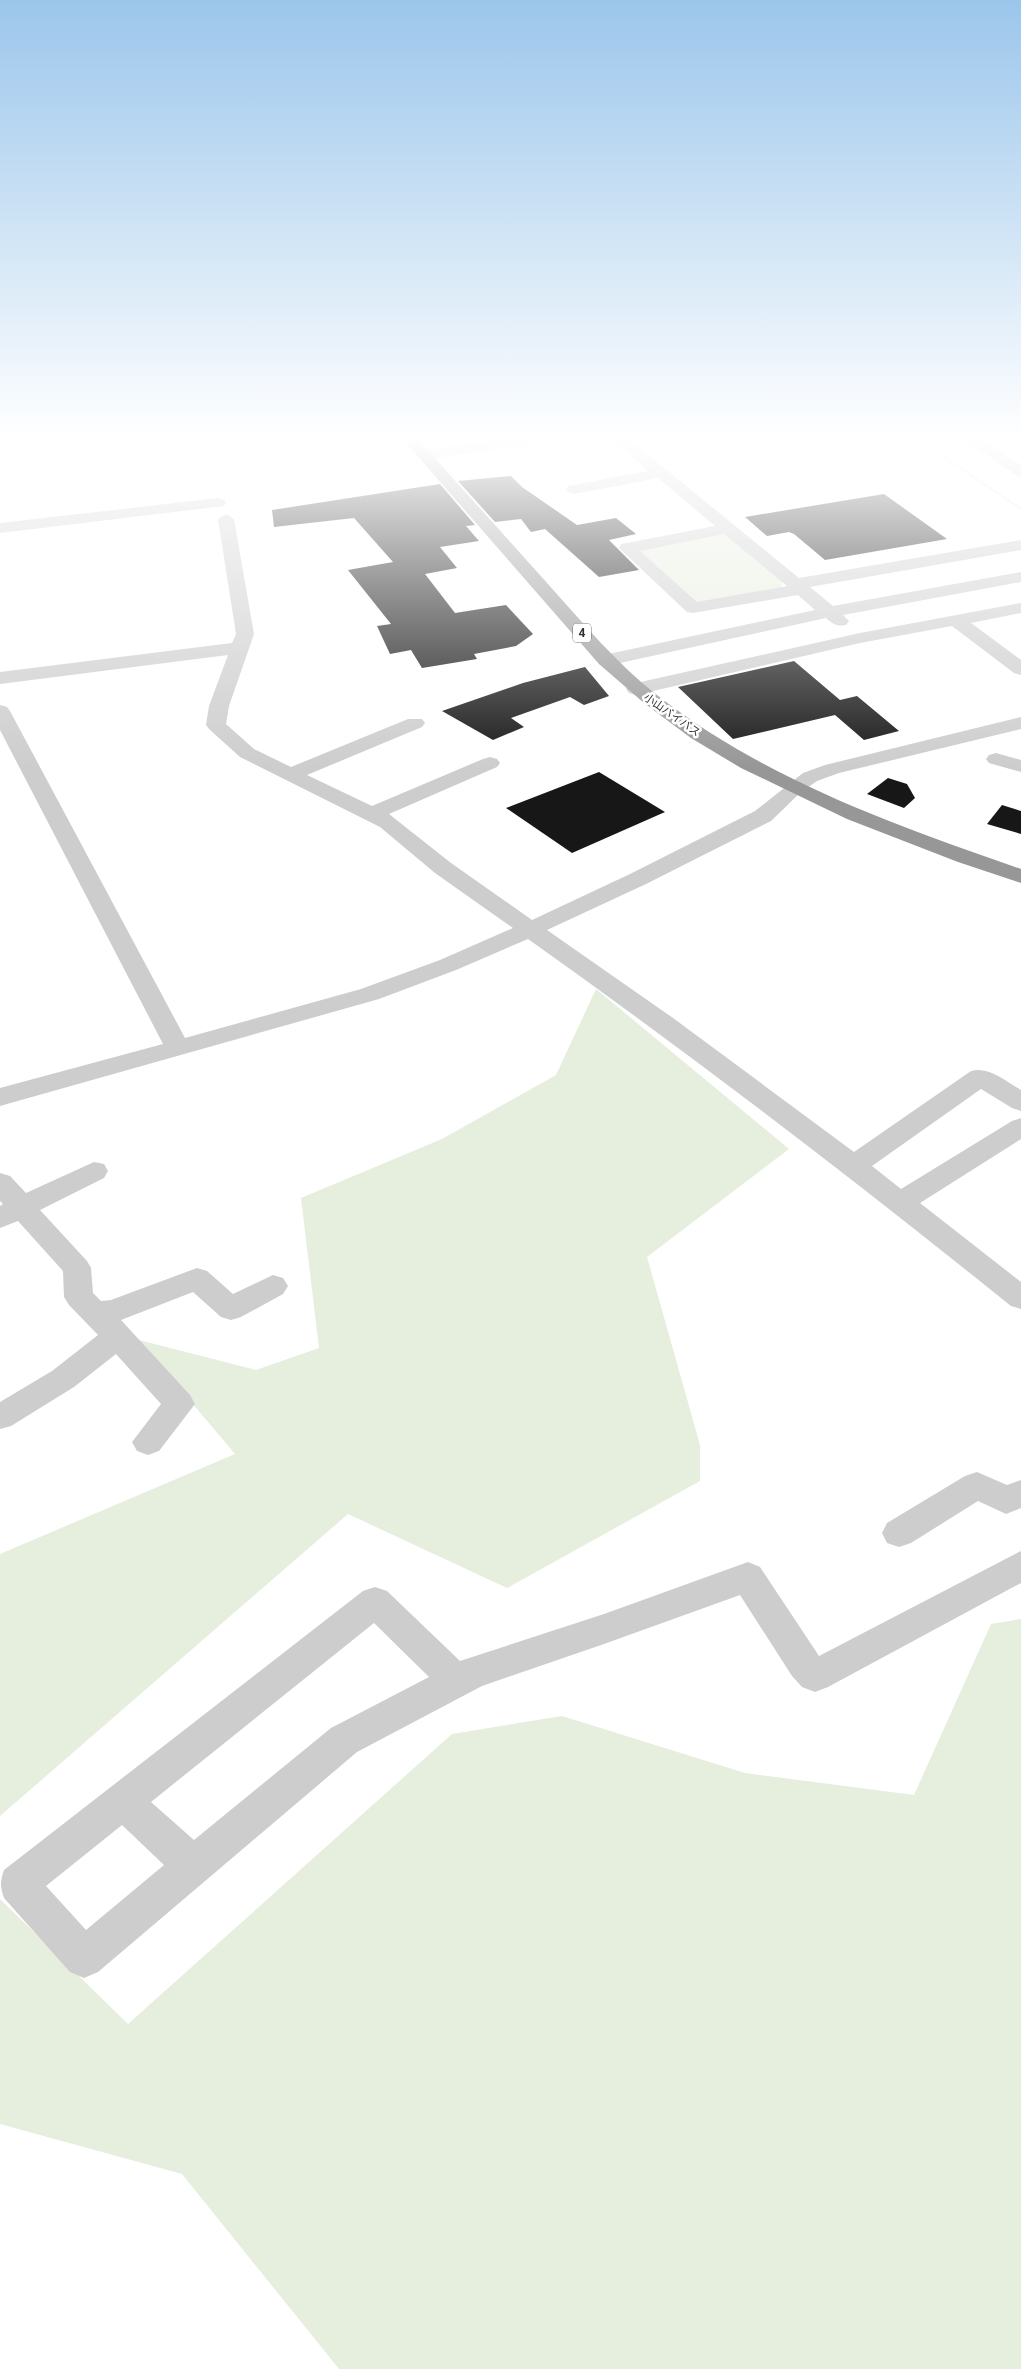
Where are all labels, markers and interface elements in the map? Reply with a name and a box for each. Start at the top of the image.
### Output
road number: 4 [573,624,591,642]
street label: 小山バイパス [641,691,703,739]

